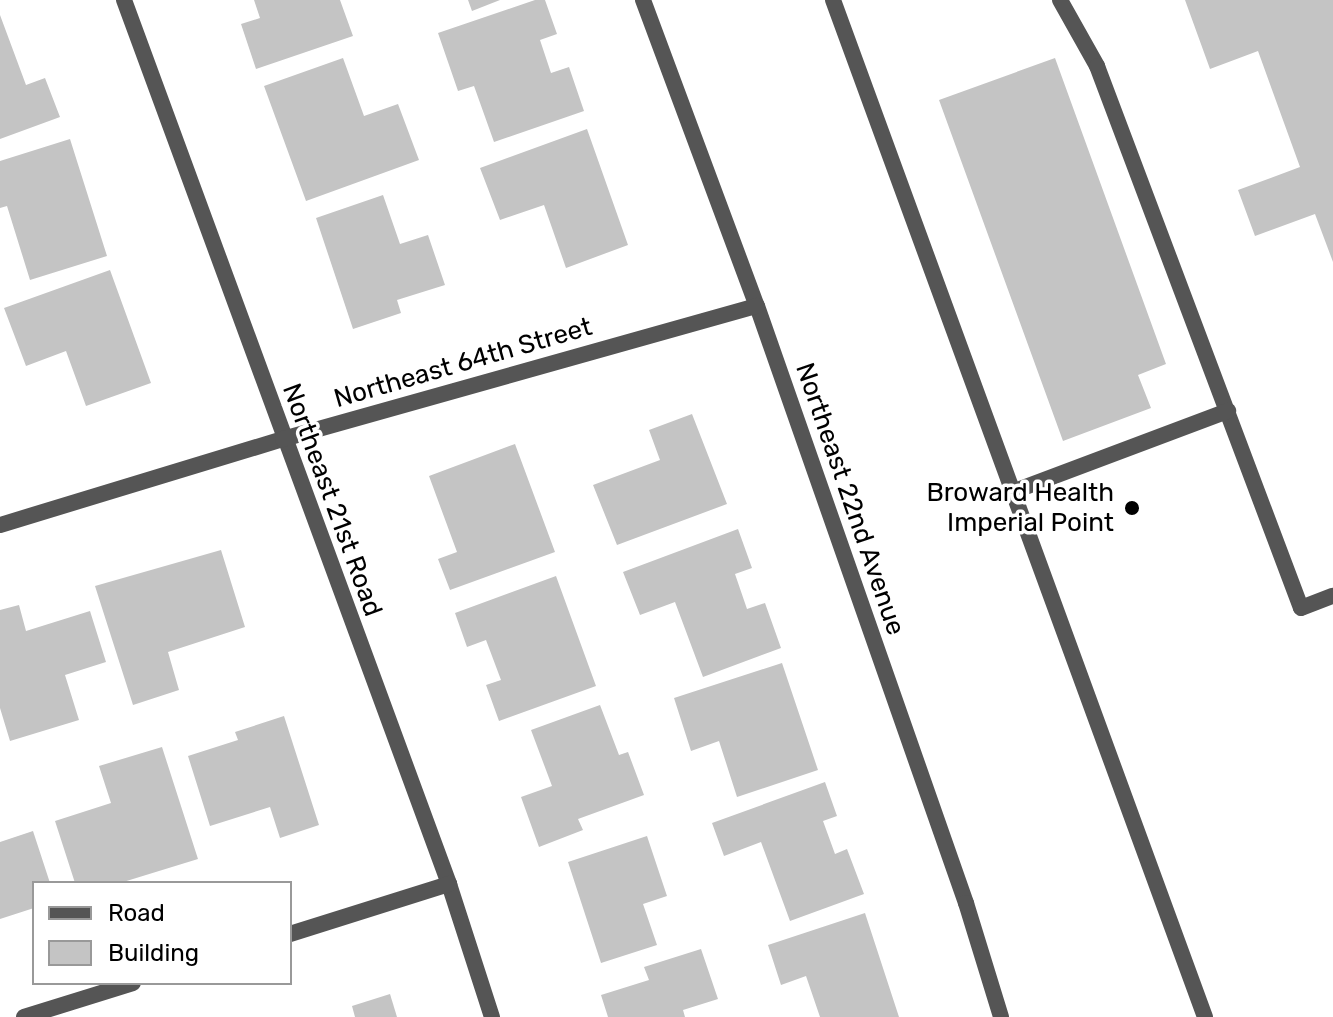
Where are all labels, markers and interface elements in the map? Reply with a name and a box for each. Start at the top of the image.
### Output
street label: Northeast 64th Street [330,311,596,415]
street label: Northeast 22nd Avenue [789,358,911,640]
street label: Northeast 21st Road [275,379,389,621]
place label: Broward Health Imperial Point [926,477,1114,538]
marker: Broward Health Imperial Point [1121,497,1143,519]
legend [32,881,292,985]
text: Road [108,899,165,927]
text: Building [108,939,199,967]

